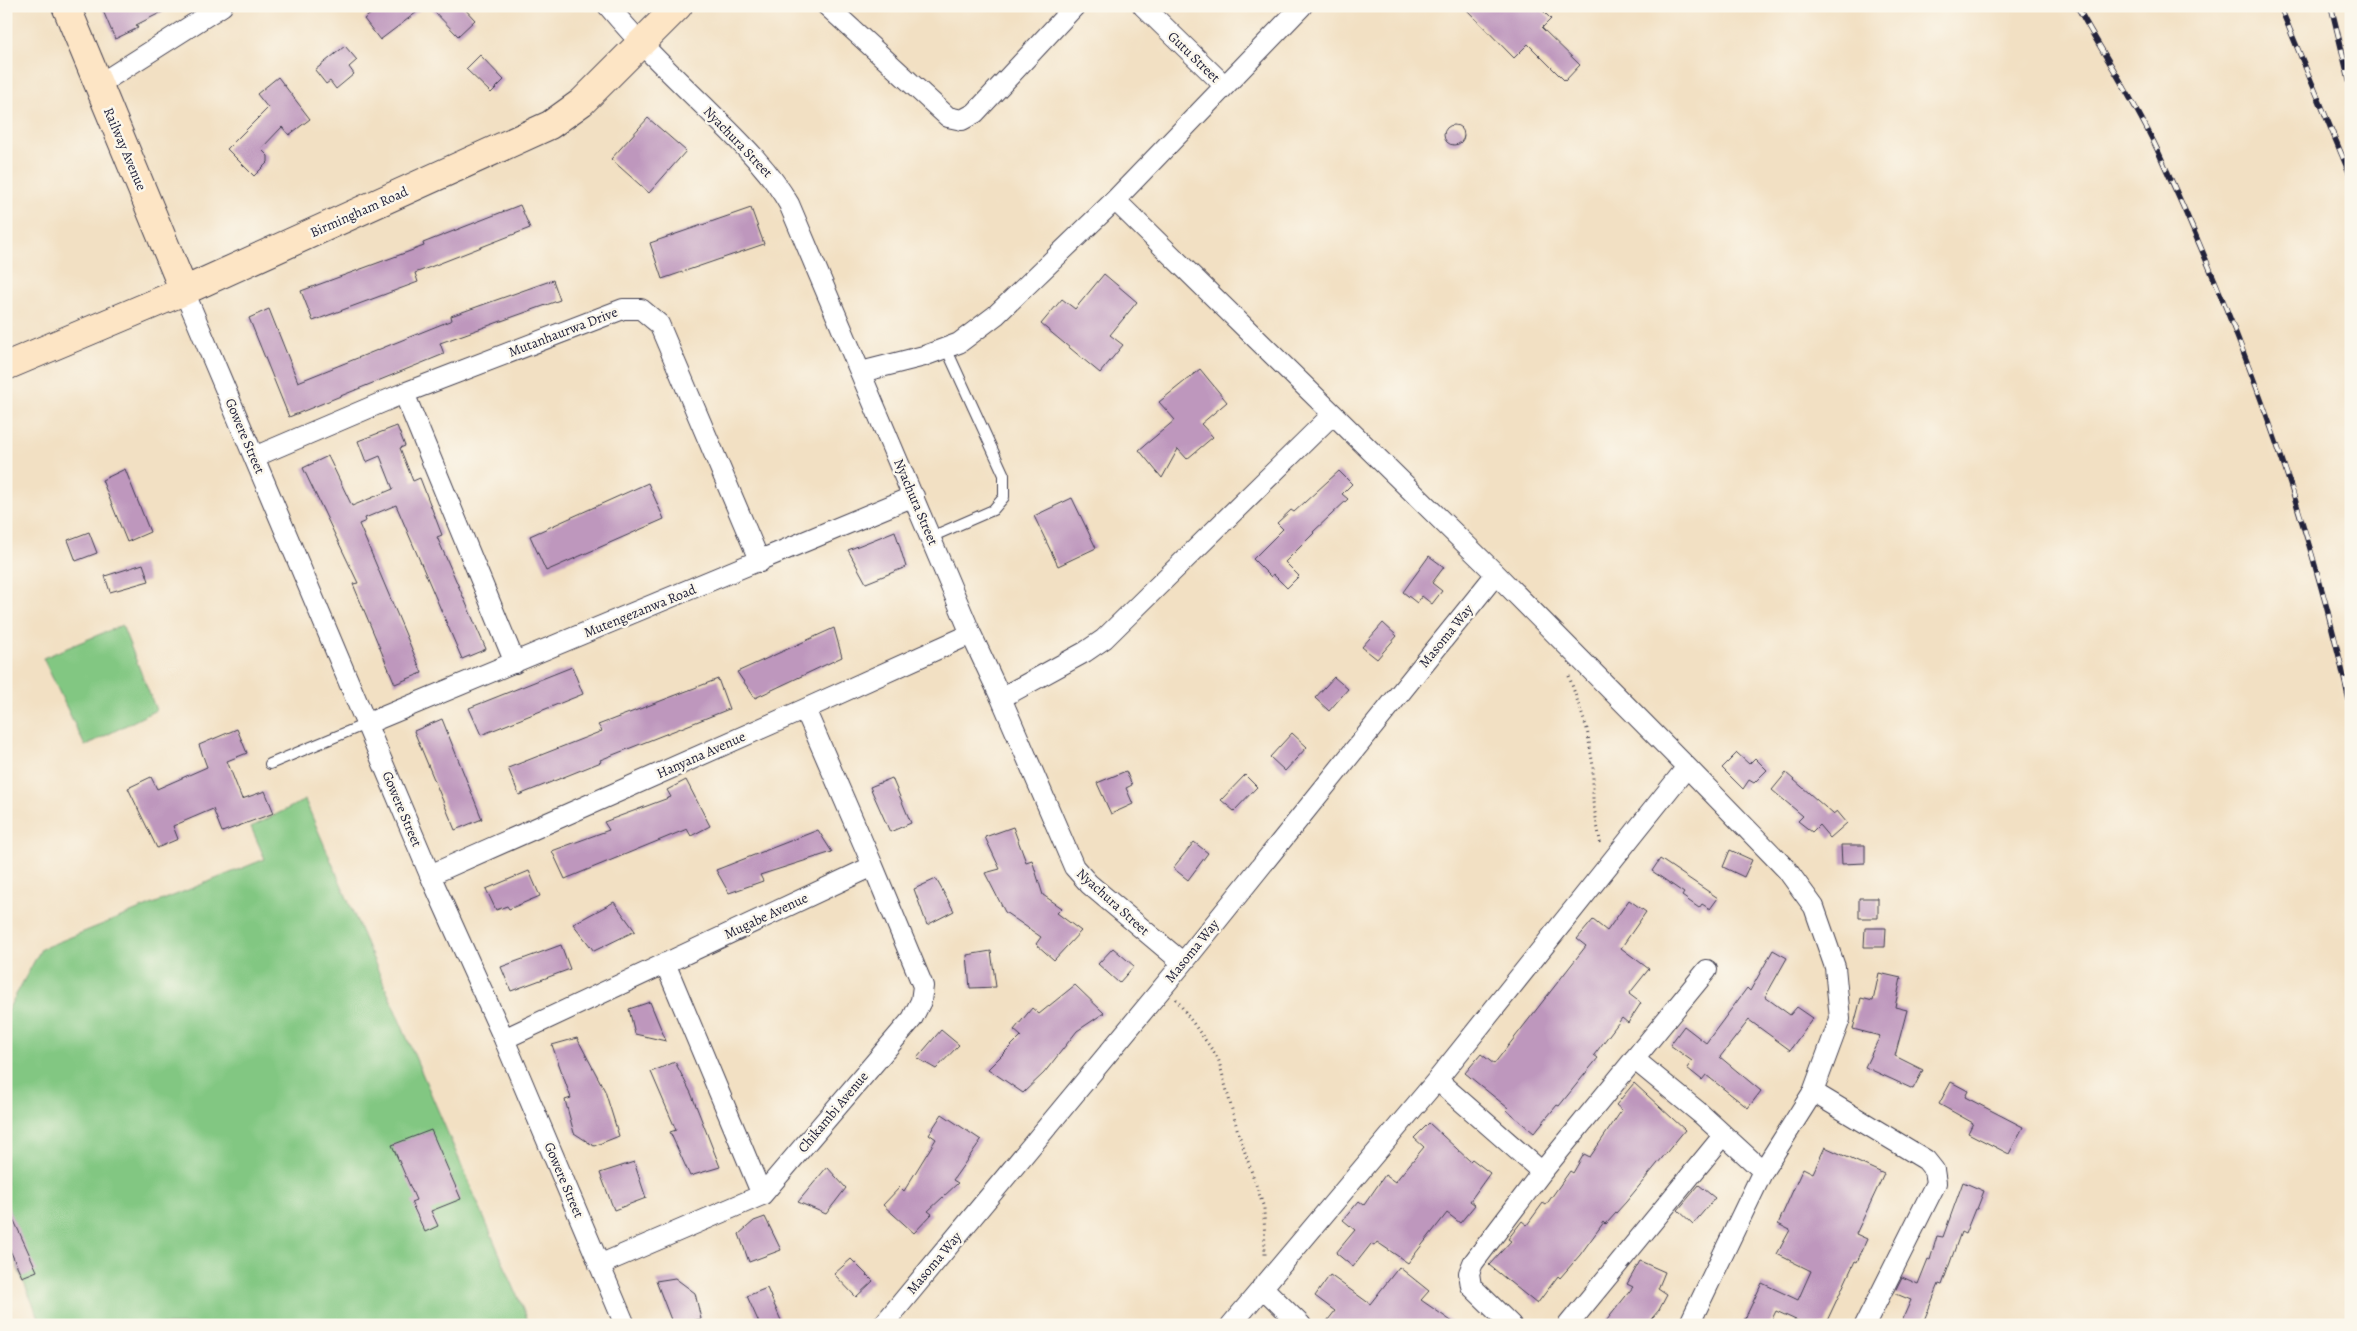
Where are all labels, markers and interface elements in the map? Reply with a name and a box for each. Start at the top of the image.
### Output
street label: Gutu Street [1164,27,1225,87]
street label: Nyachura Street [699,102,777,182]
street label: Railway Avenue [99,104,151,194]
street label: Birmingham Road [307,182,411,242]
street label: Mutanhaurwa Drive [506,302,620,362]
street label: Gowere Street [221,395,270,477]
street label: Nyachura Street [889,456,943,548]
street label: Mutengezanwa Road [581,580,699,642]
street label: Masoma Way [1415,600,1478,672]
street label: Hanyana Avenue [654,727,748,783]
street label: Gowere Street [378,768,427,850]
street label: Nyachura Street [1072,864,1154,940]
street label: Mugabe Avenue [721,888,811,944]
street label: Masoma Way [1161,915,1224,987]
street label: Chikambi Avenue [793,1067,873,1157]
street label: Gowere Street [540,1139,589,1221]
street label: Masoma Way [902,1227,966,1298]

